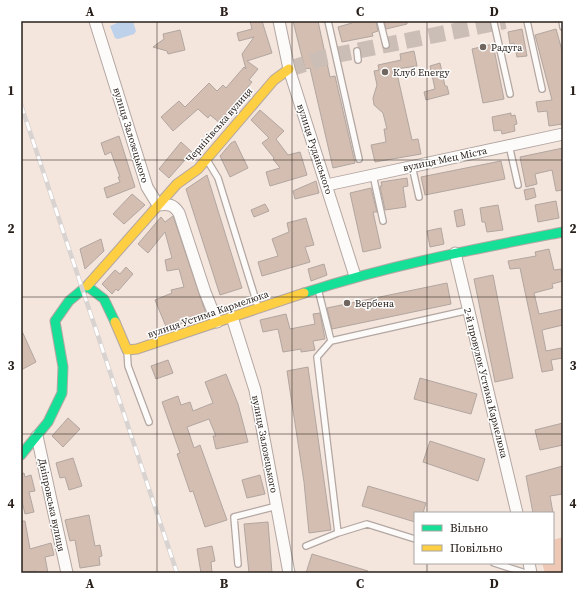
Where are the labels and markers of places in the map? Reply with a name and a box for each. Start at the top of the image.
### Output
place label: Радуга [491,41,523,54]
marker: Радуга [478,42,488,52]
place label: Клуб Energy [393,66,451,79]
marker: Клуб Energy [380,67,390,77]
place label: Вербена [355,297,395,310]
marker: Вербена [342,298,352,308]

